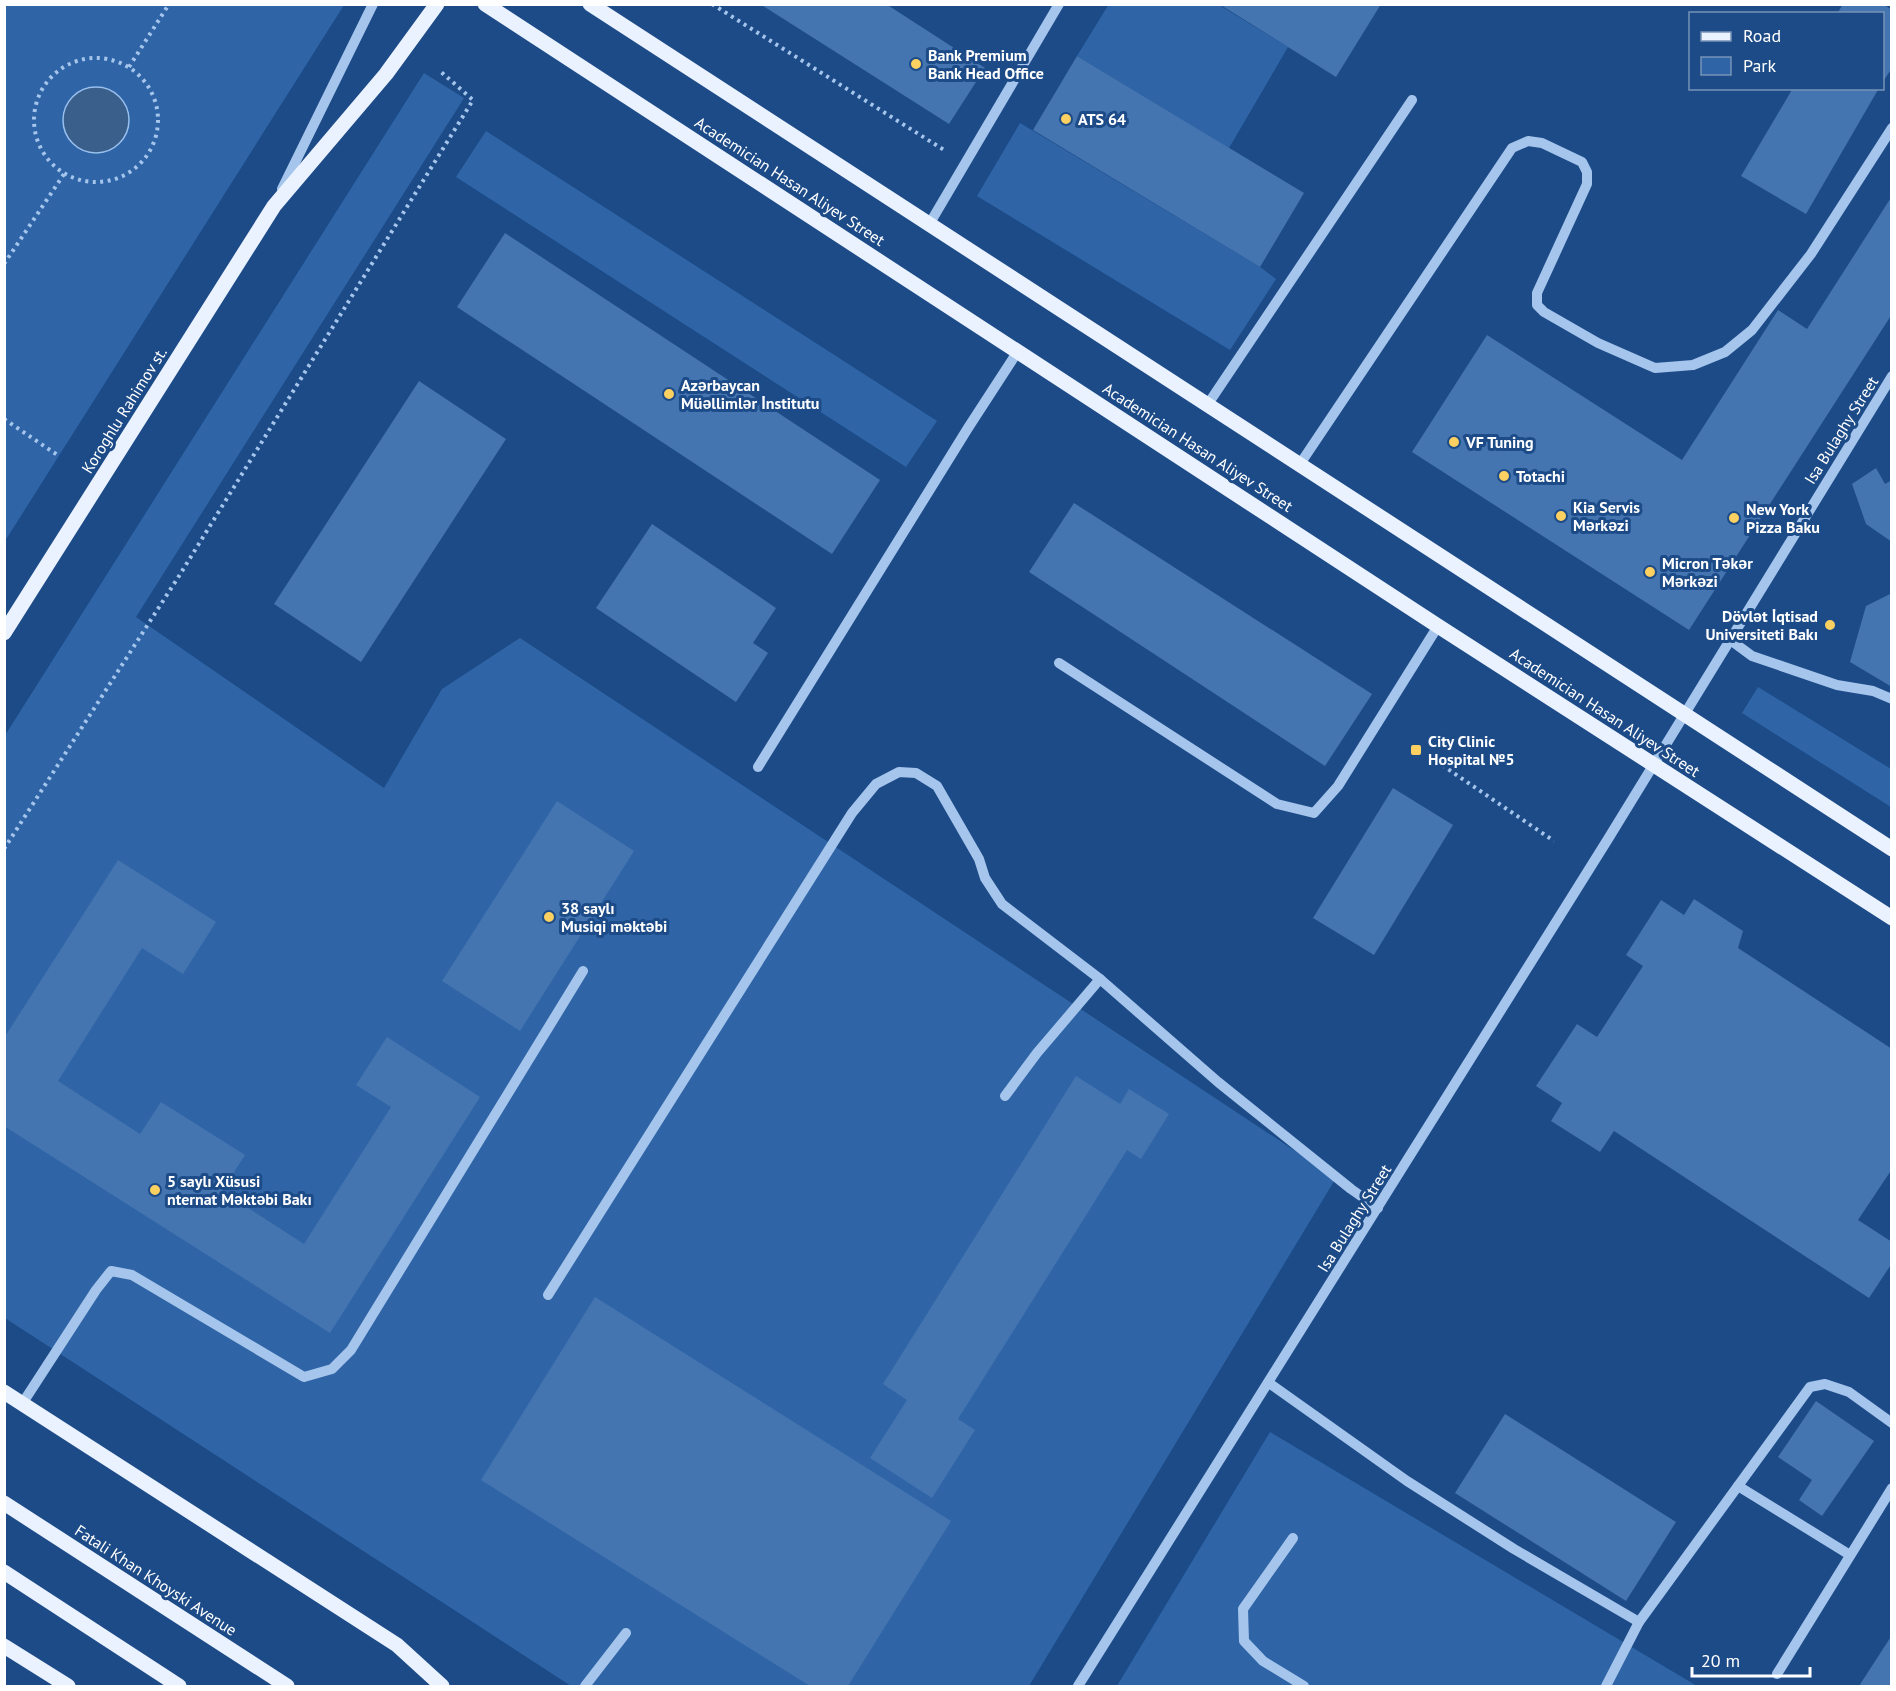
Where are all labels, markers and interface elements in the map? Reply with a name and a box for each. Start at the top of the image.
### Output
legend [1689,12,1884,90]
text: Road [1743,24,1781,47]
place label: Bank Premium Bank Head Office [928,45,1044,83]
text: Park [1743,54,1776,77]
marker: Bank Premium Bank Head Office [909,57,923,71]
place label: ATS 64 [1078,109,1126,129]
street label: Academician Hasan Aliyev Street [691,112,889,250]
marker: ATS 64 [1059,112,1073,126]
street label: Koroghlu Rahimov st. [77,343,171,477]
street label: Isa Bulaghy Street [1800,372,1883,488]
place label: Azərbaycan Müəllimlər İnstitutu [681,375,819,413]
street label: Academician Hasan Aliyev Street [1099,378,1297,516]
marker: Azərbaycan Müəllimlər İnstitutu [662,387,676,401]
place label: VF Tuning [1465,432,1534,452]
marker: VF Tuning [1447,435,1461,449]
place label: Totachi [1516,466,1565,486]
marker: Totachi [1497,469,1511,483]
place label: Kia Servis Mərkəzi [1573,497,1640,535]
place label: New York Pizza Baku [1746,499,1820,537]
marker: Kia Servis Mərkəzi [1554,509,1568,523]
marker: New York Pizza Baku [1727,511,1741,525]
place label: Micron Təkər Mərkəzi [1662,553,1753,591]
marker: Micron Təkər Mərkəzi [1643,565,1657,579]
place label: Dövlət İqtisad Universiteti Bakı [1706,606,1818,644]
marker: Dövlət İqtisad Universiteti Bakı [1823,618,1837,632]
street label: Academician Hasan Aliyev Street [1506,643,1704,781]
place label: City Clinic Hospital №5 [1428,731,1514,769]
marker: City Clinic Hospital №5 [1409,743,1423,757]
place label: 38 saylı Musiqi məktəbi [561,898,667,936]
marker: 38 saylı Musiqi məktəbi [542,910,556,924]
street label: Isa Bulaghy Street [1313,1160,1396,1276]
place label: 5 saylı Xüsusi nternat Məktəbi Bakı [167,1171,312,1209]
marker: 5 saylı Xüsusi nternat Məktəbi Bakı [148,1183,162,1197]
street label: Fatali Khan Khoyski Avenue [71,1520,241,1640]
scale bar [1692,1640,1810,1678]
text: 20 m [1701,1649,1740,1672]

